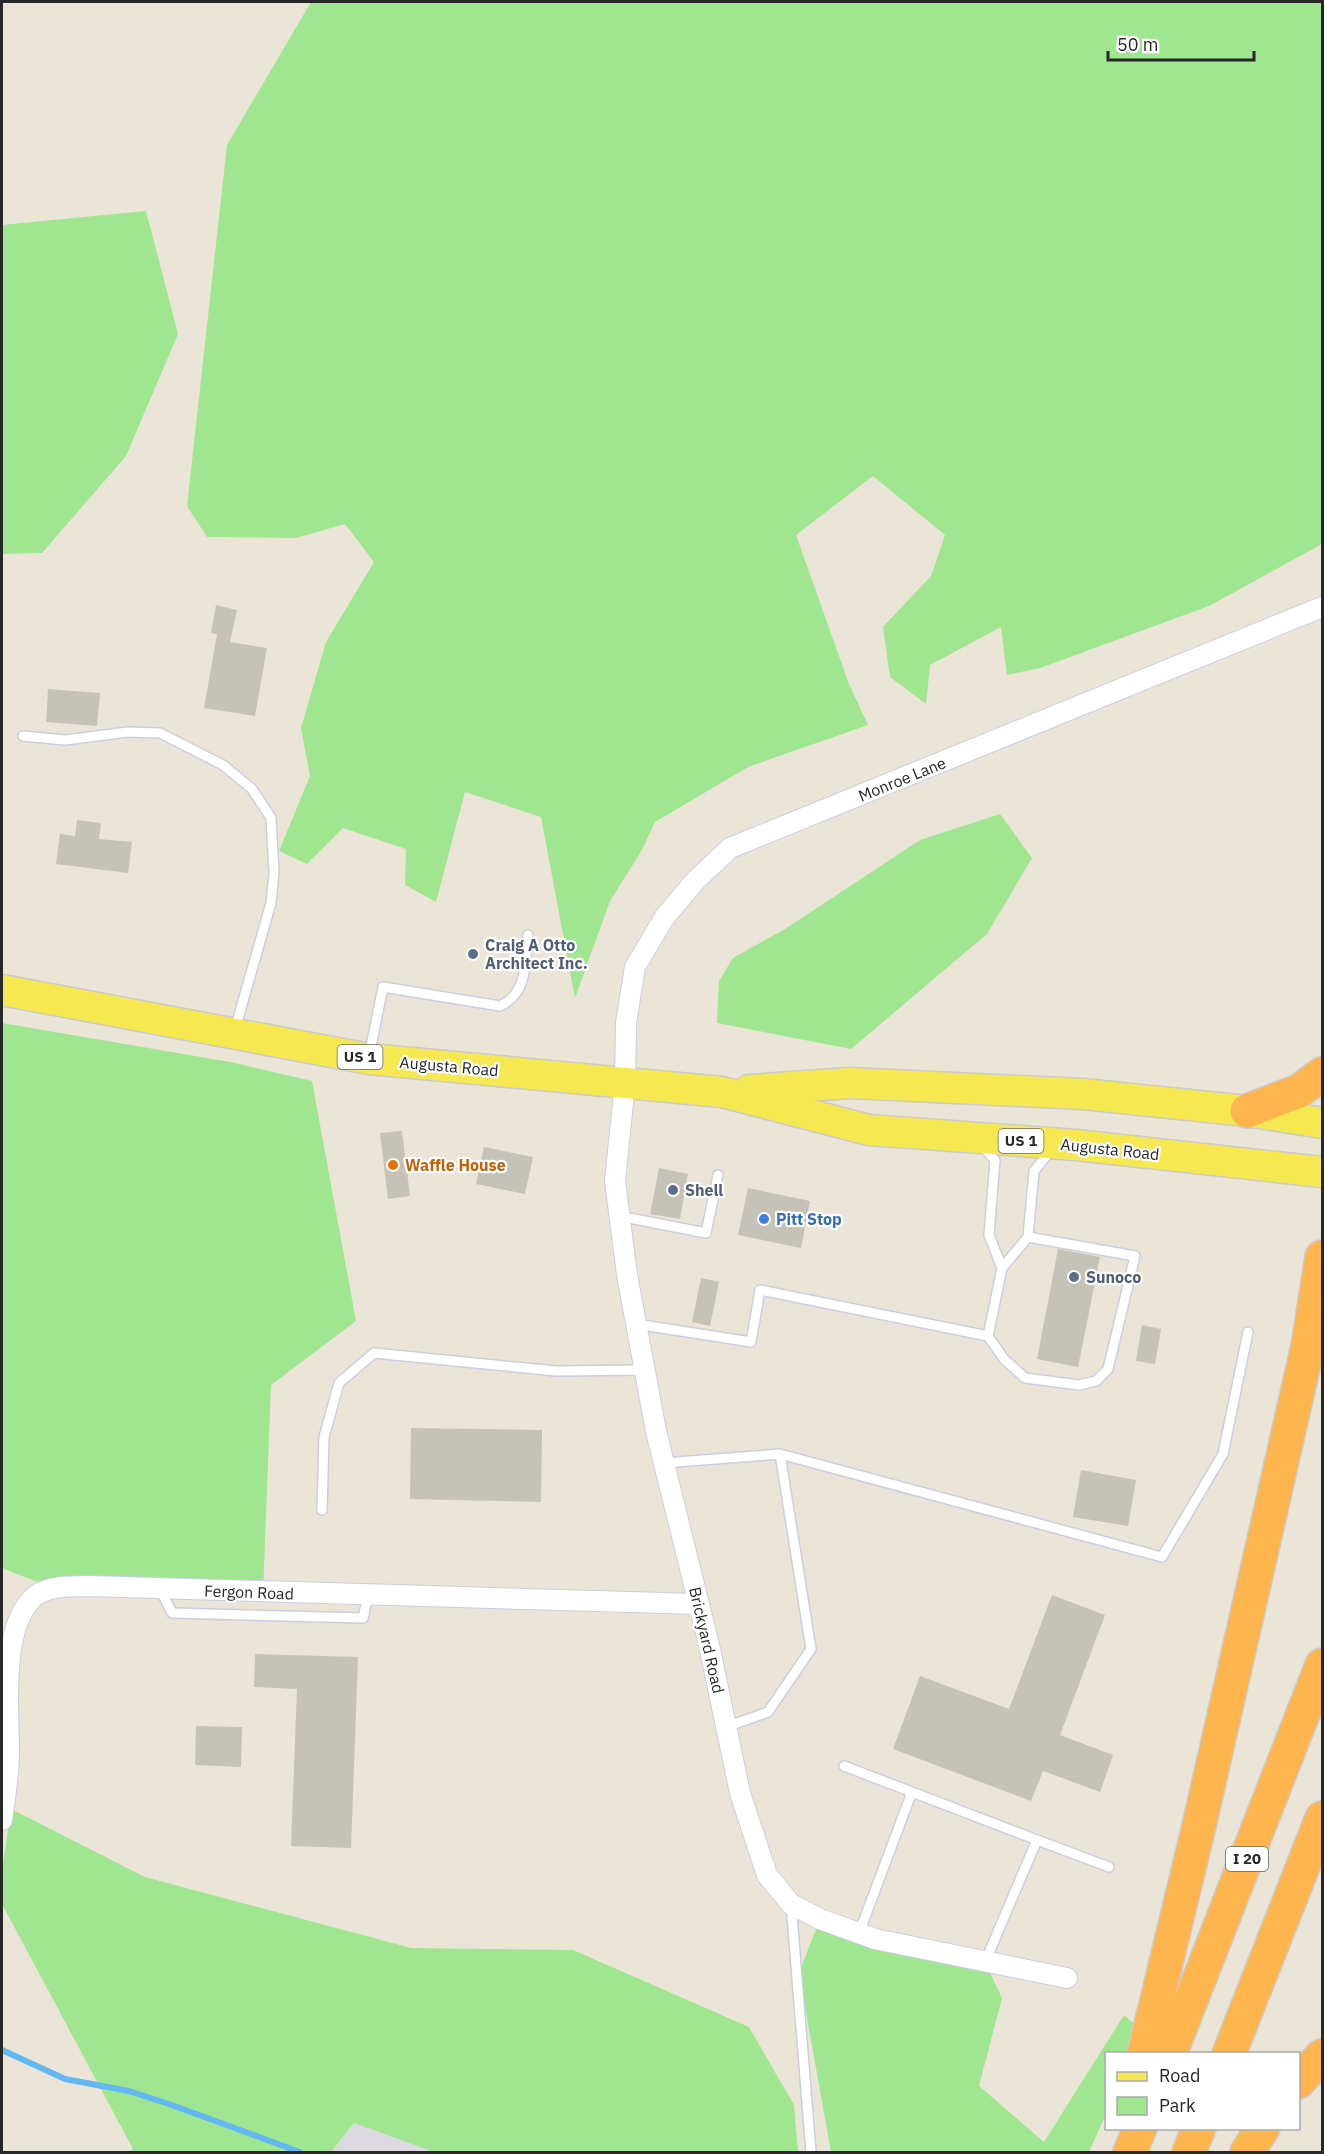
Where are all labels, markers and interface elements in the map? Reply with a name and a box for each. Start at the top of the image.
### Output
scale bar [1108,24,1254,62]
text: 50 m [1117,33,1159,56]
street label: Monroe Lane [855,752,949,806]
place label: Craig A Otto Architect Inc. [485,935,588,973]
marker: Craig A Otto Architect Inc. [466,947,480,961]
road number: US 1 [338,1045,382,1069]
street label: Augusta Road [399,1052,499,1080]
road number: US 1 [998,1129,1044,1153]
street label: Augusta Road [1060,1134,1160,1164]
place label: Waffle House [405,1155,506,1175]
marker: Waffle House [386,1158,400,1172]
place label: Shell [685,1180,723,1200]
marker: Shell [666,1183,680,1197]
place label: Pitt Stop [776,1209,842,1229]
marker: Pitt Stop [757,1212,771,1226]
place label: Sunoco [1086,1267,1141,1287]
marker: Sunoco [1067,1270,1081,1284]
street label: Fergon Road [204,1580,294,1604]
street label: Brickyard Road [685,1585,729,1695]
road number: I 20 [1226,1847,1268,1871]
legend [1105,2052,1300,2130]
text: Road [1159,2064,1200,2087]
text: Park [1159,2094,1196,2117]

